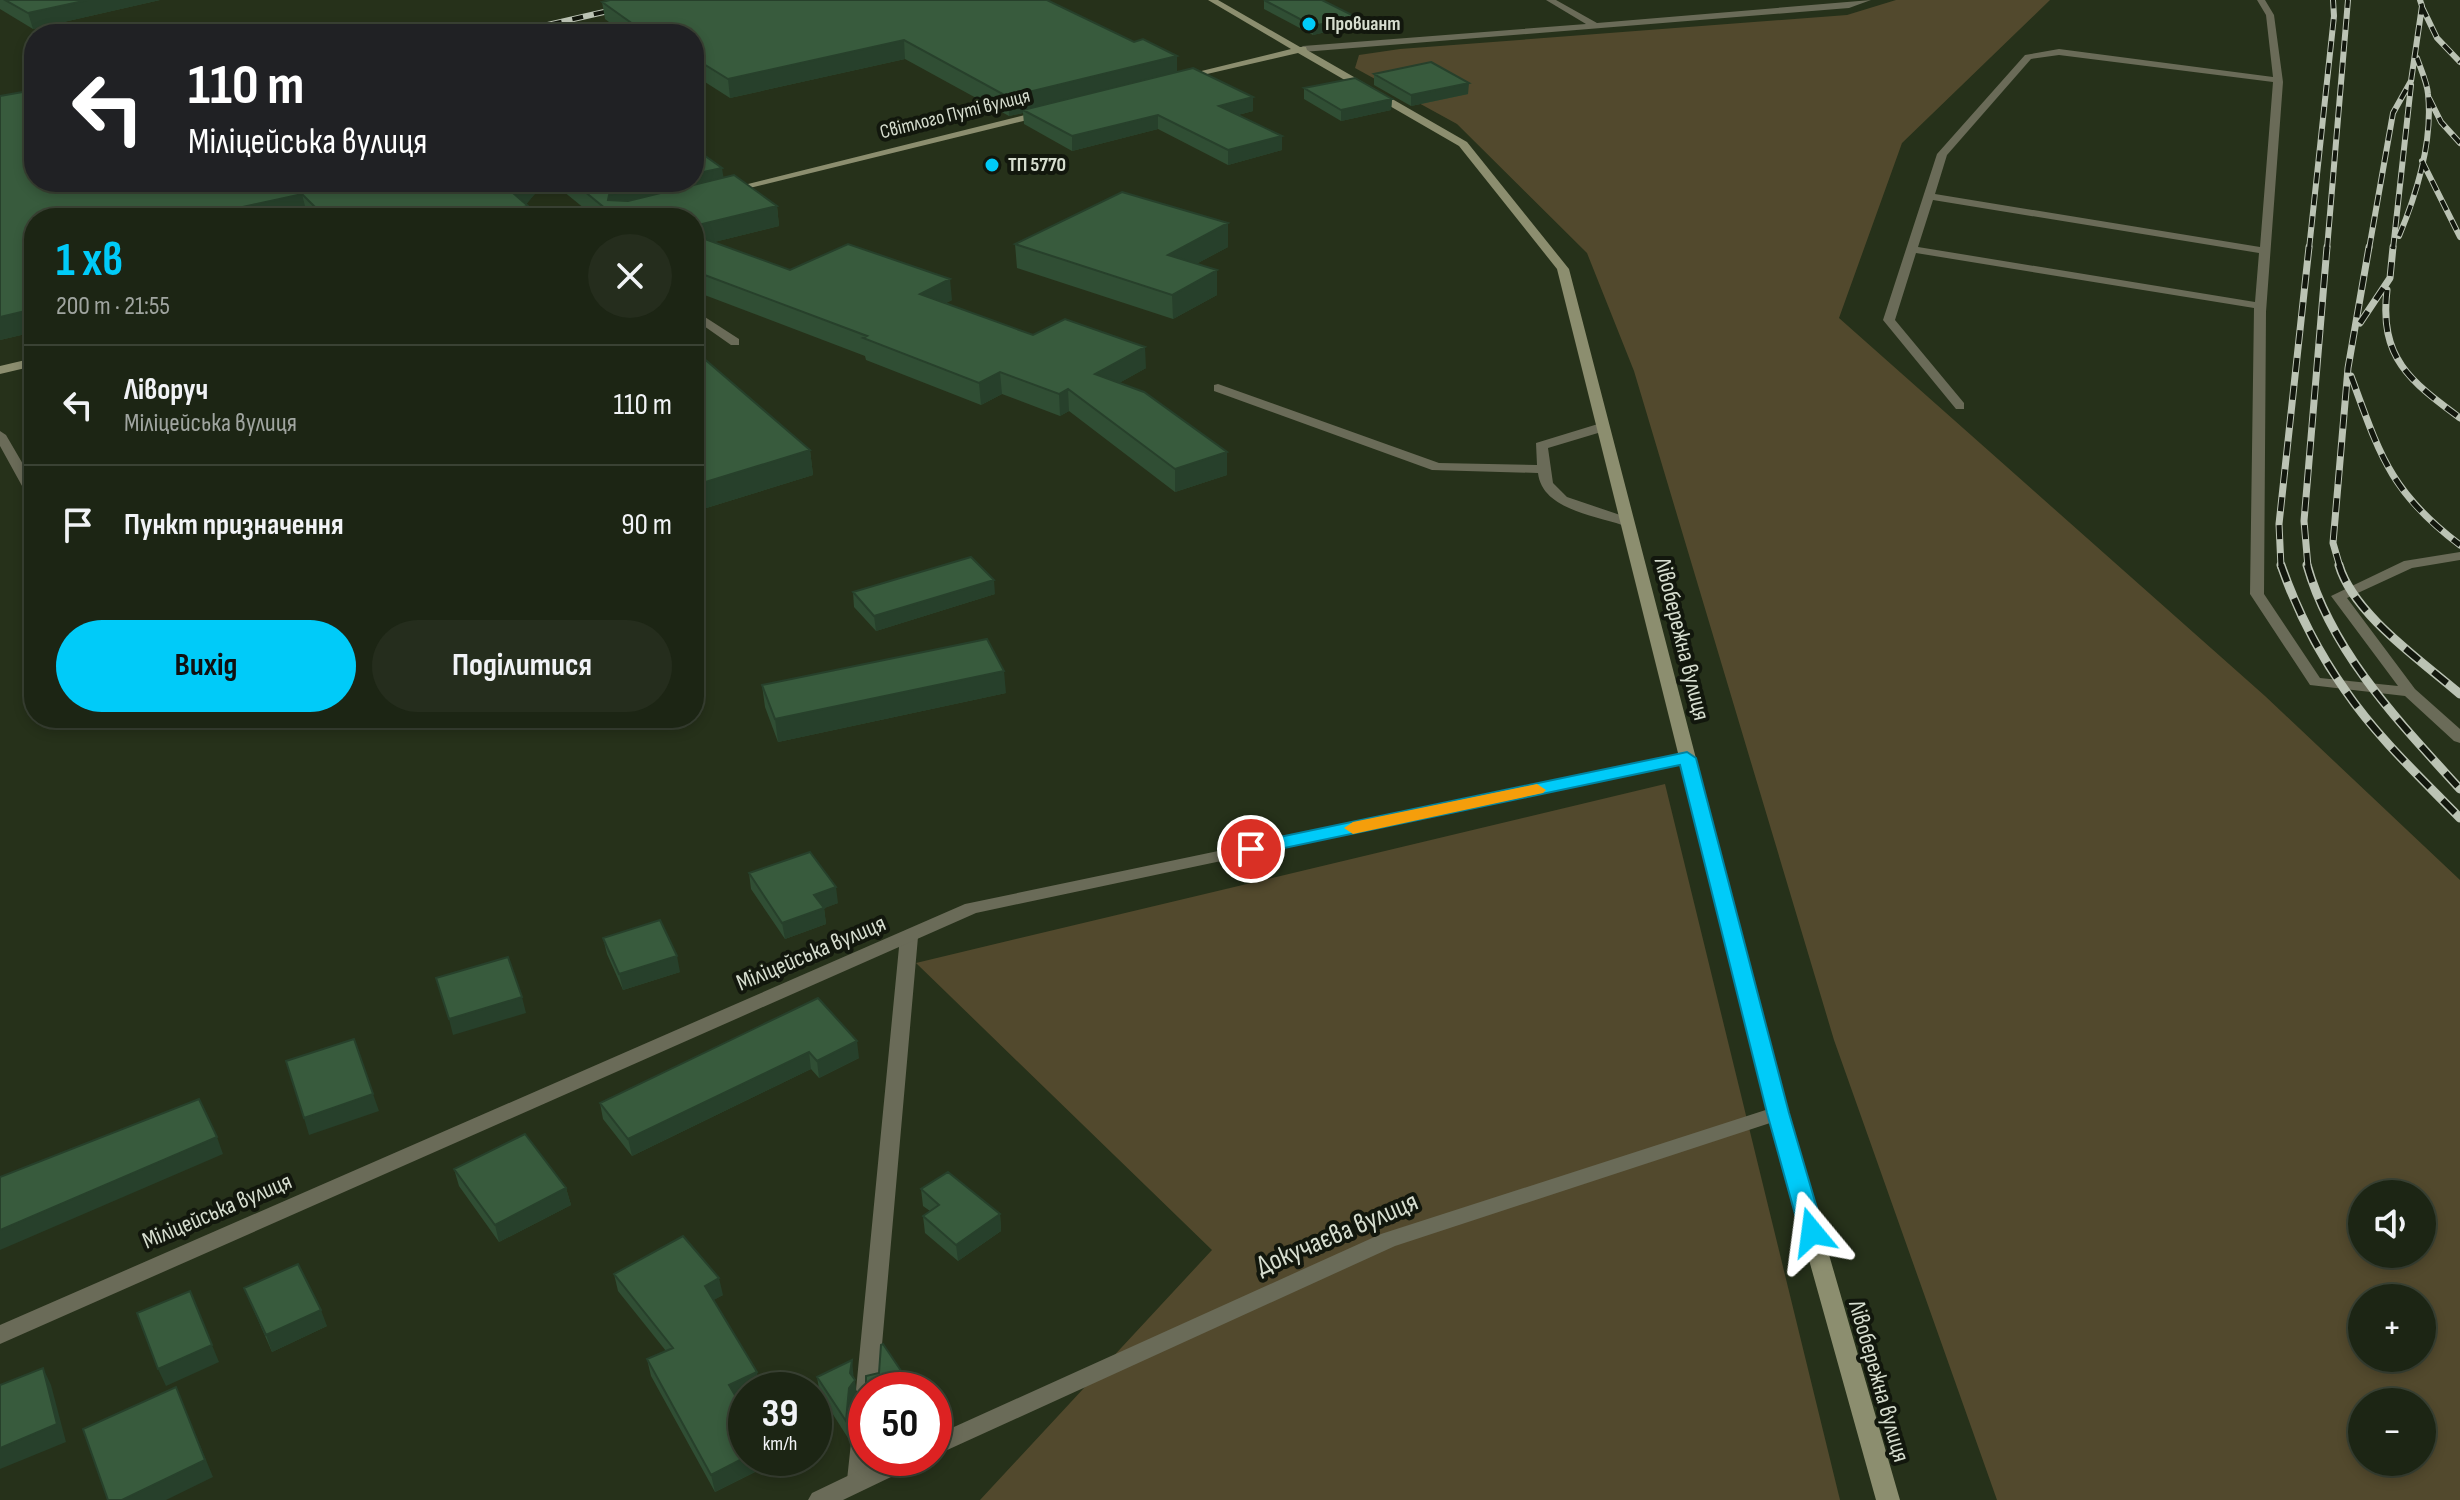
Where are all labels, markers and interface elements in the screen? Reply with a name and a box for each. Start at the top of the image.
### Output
place label: Провиант [1325,12,1401,36]
marker: Провиант [1300,15,1318,33]
text: 110 m [188,53,304,120]
icon: left [56,56,160,160]
street label: Світлого Путі вулиця [877,84,1033,144]
text: Міліцейська вулиця [188,121,427,164]
place label: ТП 5770 [1008,153,1066,177]
marker: ТП 5770 [983,156,1001,174]
text: 1 хв [56,232,123,289]
button: close [588,234,672,318]
text: 200 m · 21:55 [56,291,170,322]
text: Ліворуч [124,372,208,408]
icon: left [56,383,100,427]
text: 110 m [614,387,672,423]
text: Міліцейська вулиця [124,408,297,439]
icon: arrive [56,503,100,547]
text: Пункт призначення [124,507,344,543]
text: 90 m [621,507,672,543]
street label: Лівобережна вулиця [1648,554,1716,723]
button: Вихід [56,620,356,712]
button: Поділитися [372,620,672,712]
pin [1217,815,1285,883]
icon: arrive [1229,827,1273,871]
street label: Міліцейська вулиця [732,908,890,998]
street label: Міліцейська вулиця [138,1166,296,1256]
map controls [2348,1180,2436,1476]
button: sound [2348,1180,2436,1268]
street label: Докучаєва вулиця [1251,1185,1423,1283]
position arrow [1770,1190,1854,1274]
button: + [2348,1284,2436,1372]
street label: Лівобережна вулиця [1842,1296,1916,1465]
speed limit sign: 50 [848,1372,952,1476]
button: − [2348,1388,2436,1476]
text: 39 [762,1390,798,1438]
text: km/h [763,1432,797,1456]

